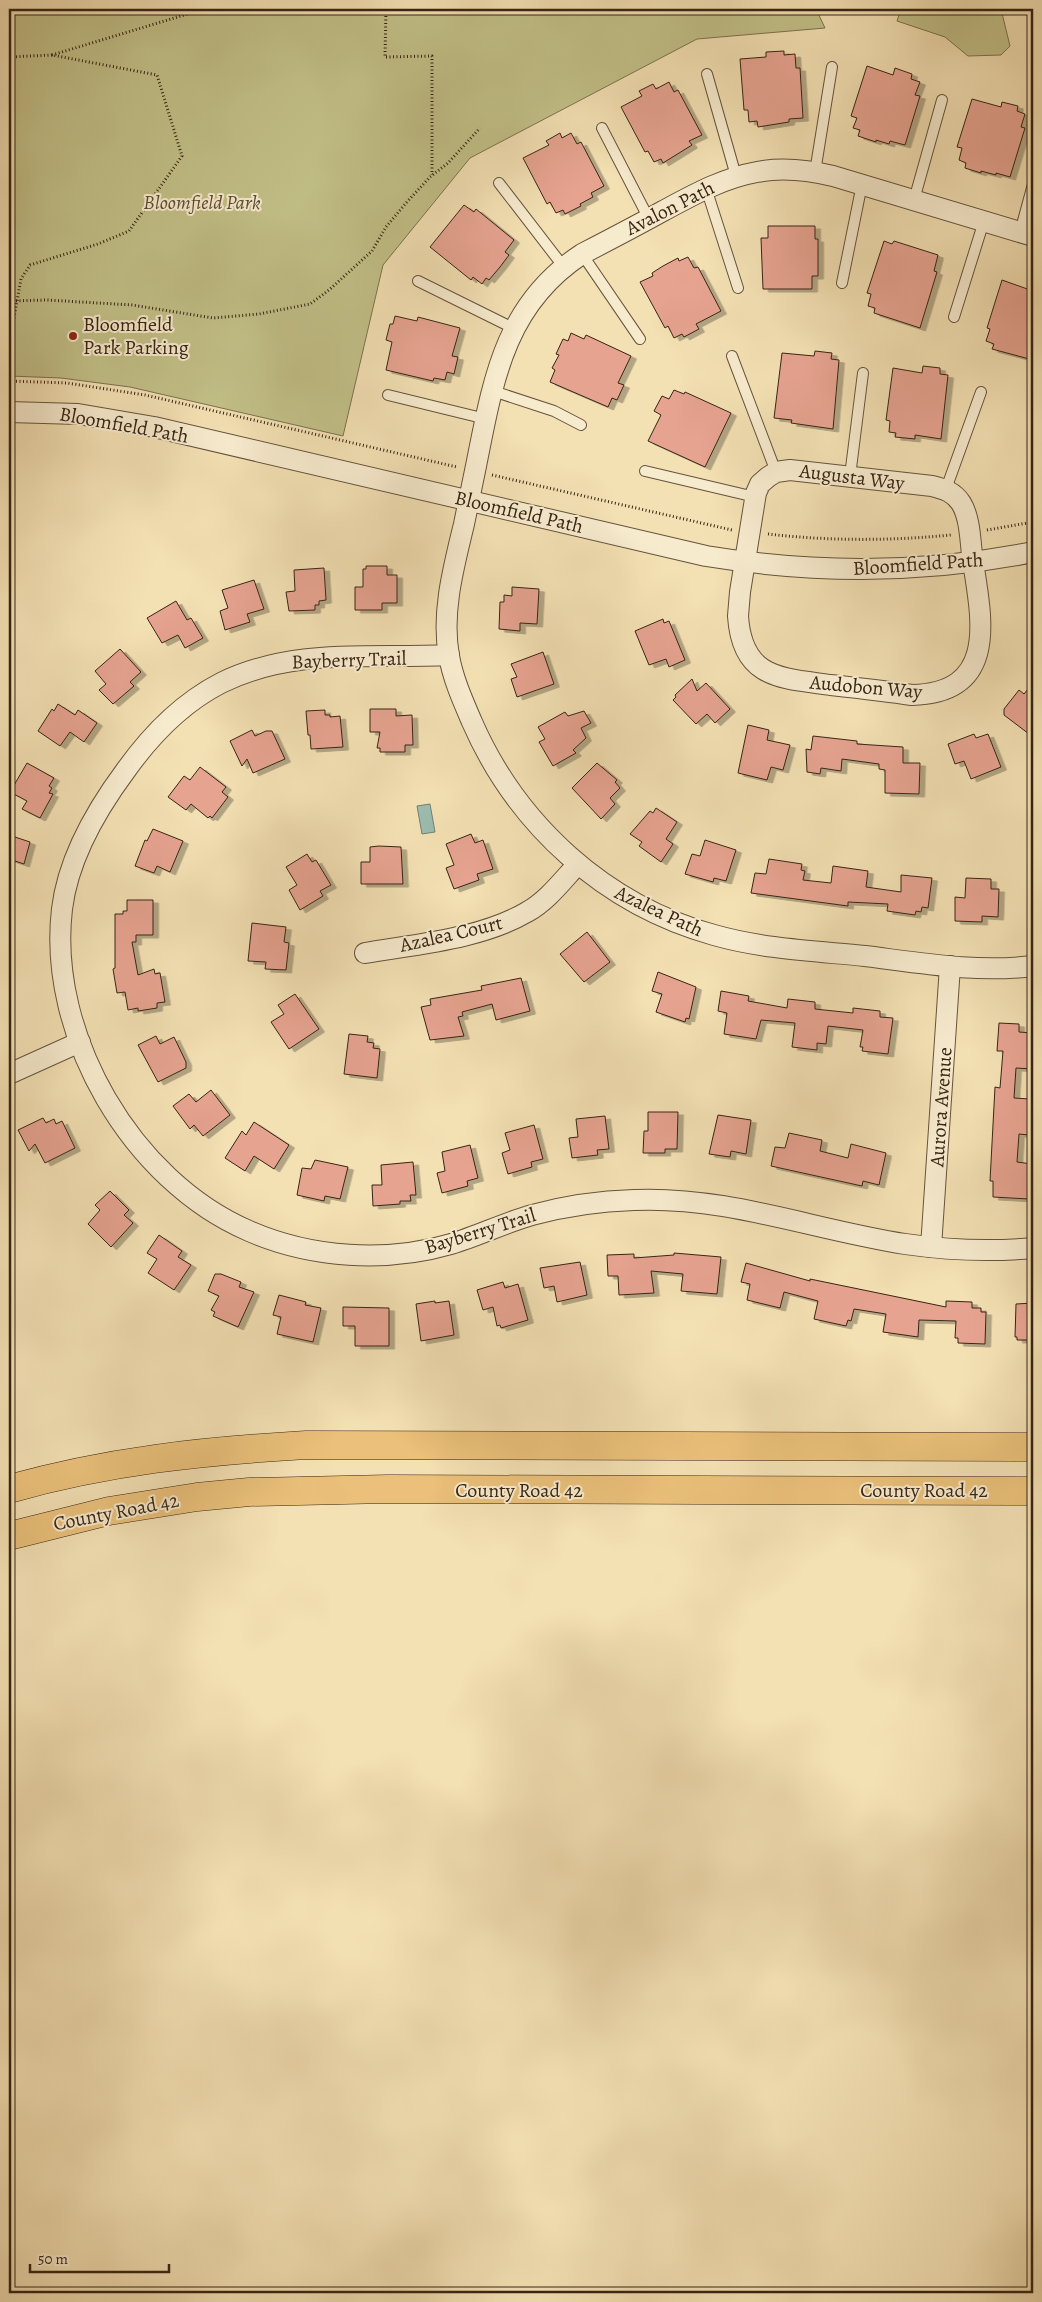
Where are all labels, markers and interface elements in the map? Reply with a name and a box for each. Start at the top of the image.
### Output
street label: Avalon Path [620,174,719,242]
park label: Bloomfield Park [143,189,261,216]
place label: Bloomfield Park Parking [83,311,189,361]
marker: Bloomfield Park Parking [67,330,79,342]
street label: Bloomfield Path [57,400,191,450]
street label: Augusta Way [797,457,907,497]
street label: Bloomfield Path [452,484,586,540]
street label: Bloomfield Path [852,546,985,582]
street label: Bayberry Trail [291,644,407,675]
street label: Audobon Way [808,669,924,705]
street label: Azalea Path [610,878,708,943]
street label: Azalea Court [396,909,505,959]
street label: Aurora Avenue [923,1046,959,1169]
street label: Bayberry Trail [421,1201,539,1261]
street label: County Road 42 [455,1477,583,1504]
street label: County Road 42 [860,1477,988,1504]
street label: County Road 42 [51,1486,182,1537]
scale bar [30,2242,169,2274]
text: 50 m [38,2249,68,2269]

